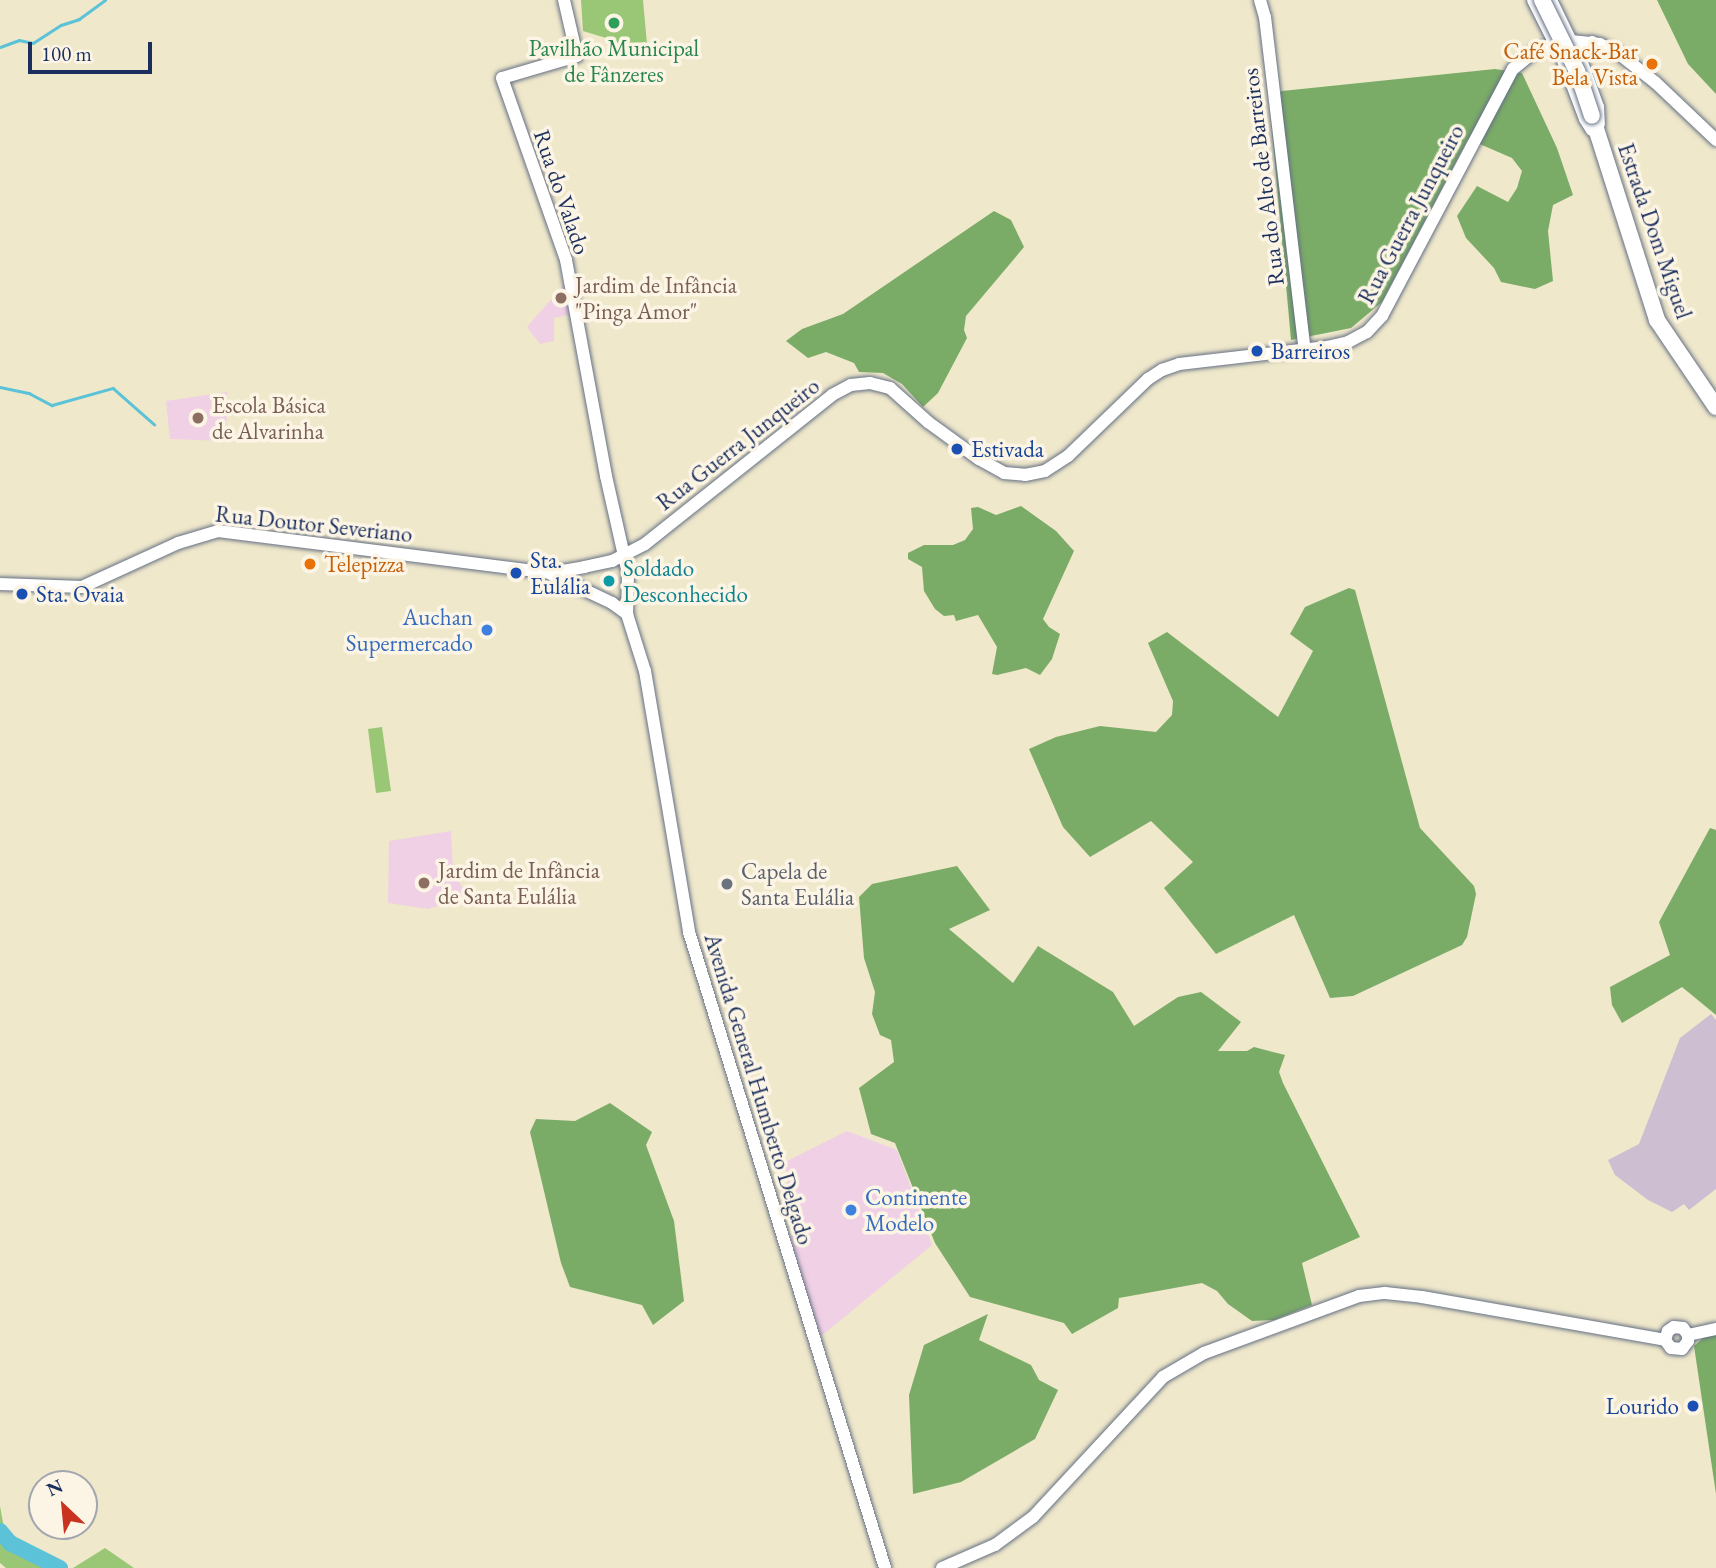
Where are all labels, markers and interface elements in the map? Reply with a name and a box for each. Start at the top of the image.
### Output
marker: Pavilhão Municipal de Fânzeres [606,15,622,31]
scale bar [32,28,156,72]
place label: Pavilhão Municipal de Fânzeres [529,34,699,88]
place label: Café Snack-Bar Bela Vista [1503,37,1638,91]
text: 100 m [41,40,92,67]
marker: Café Snack-Bar Bela Vista [1644,56,1660,72]
street label: Rua do Alto de Barreiros [1236,67,1290,287]
street label: Rua Guerra Junqueiro [1352,120,1470,308]
street label: Rua do Valado [528,126,596,258]
street label: Estrada Dom Miguel [1612,139,1698,323]
place label: Jardim de Infância "Pinga Amor" [575,271,737,325]
marker: Jardim de Infância "Pinga Amor" [553,290,569,306]
place label: Barreiros [1271,337,1350,365]
marker: Barreiros [1249,343,1265,359]
street label: Rua Guerra Junqueiro [651,372,825,516]
place label: Escola Básica de Alvarinha [212,391,326,445]
marker: Escola Básica de Alvarinha [190,410,206,426]
place label: Estivada [971,435,1044,463]
marker: Estivada [949,441,965,457]
street label: Rua Doutor Severiano [214,500,414,548]
place label: Sta. Eulália [530,546,590,600]
place label: Telepizza [324,550,405,578]
place label: Soldado Desconhecido [623,554,748,608]
marker: Telepizza [302,556,318,572]
marker: Sta. Eulália [508,565,524,581]
marker: Soldado Desconhecido [601,573,617,589]
place label: Sta. Ovaia [36,580,124,608]
marker: Sta. Ovaia [14,586,30,602]
place label: Auchan Supermercado [346,603,473,657]
marker: Auchan Supermercado [479,622,495,638]
place label: Jardim de Infância de Santa Eulália [438,856,600,910]
place label: Capela de Santa Eulália [741,857,854,911]
marker: Jardim de Infância de Santa Eulália [416,875,432,891]
marker: Capela de Santa Eulália [719,876,735,892]
street label: Avenida General Humberto Delgado [698,930,820,1248]
place label: Continente Modelo [865,1183,967,1237]
marker: Continente Modelo [843,1202,859,1218]
place label: Lourido [1606,1392,1679,1420]
marker: Lourido [1685,1398,1701,1414]
north arrow [28,1470,98,1540]
text: N [42,1473,67,1502]

